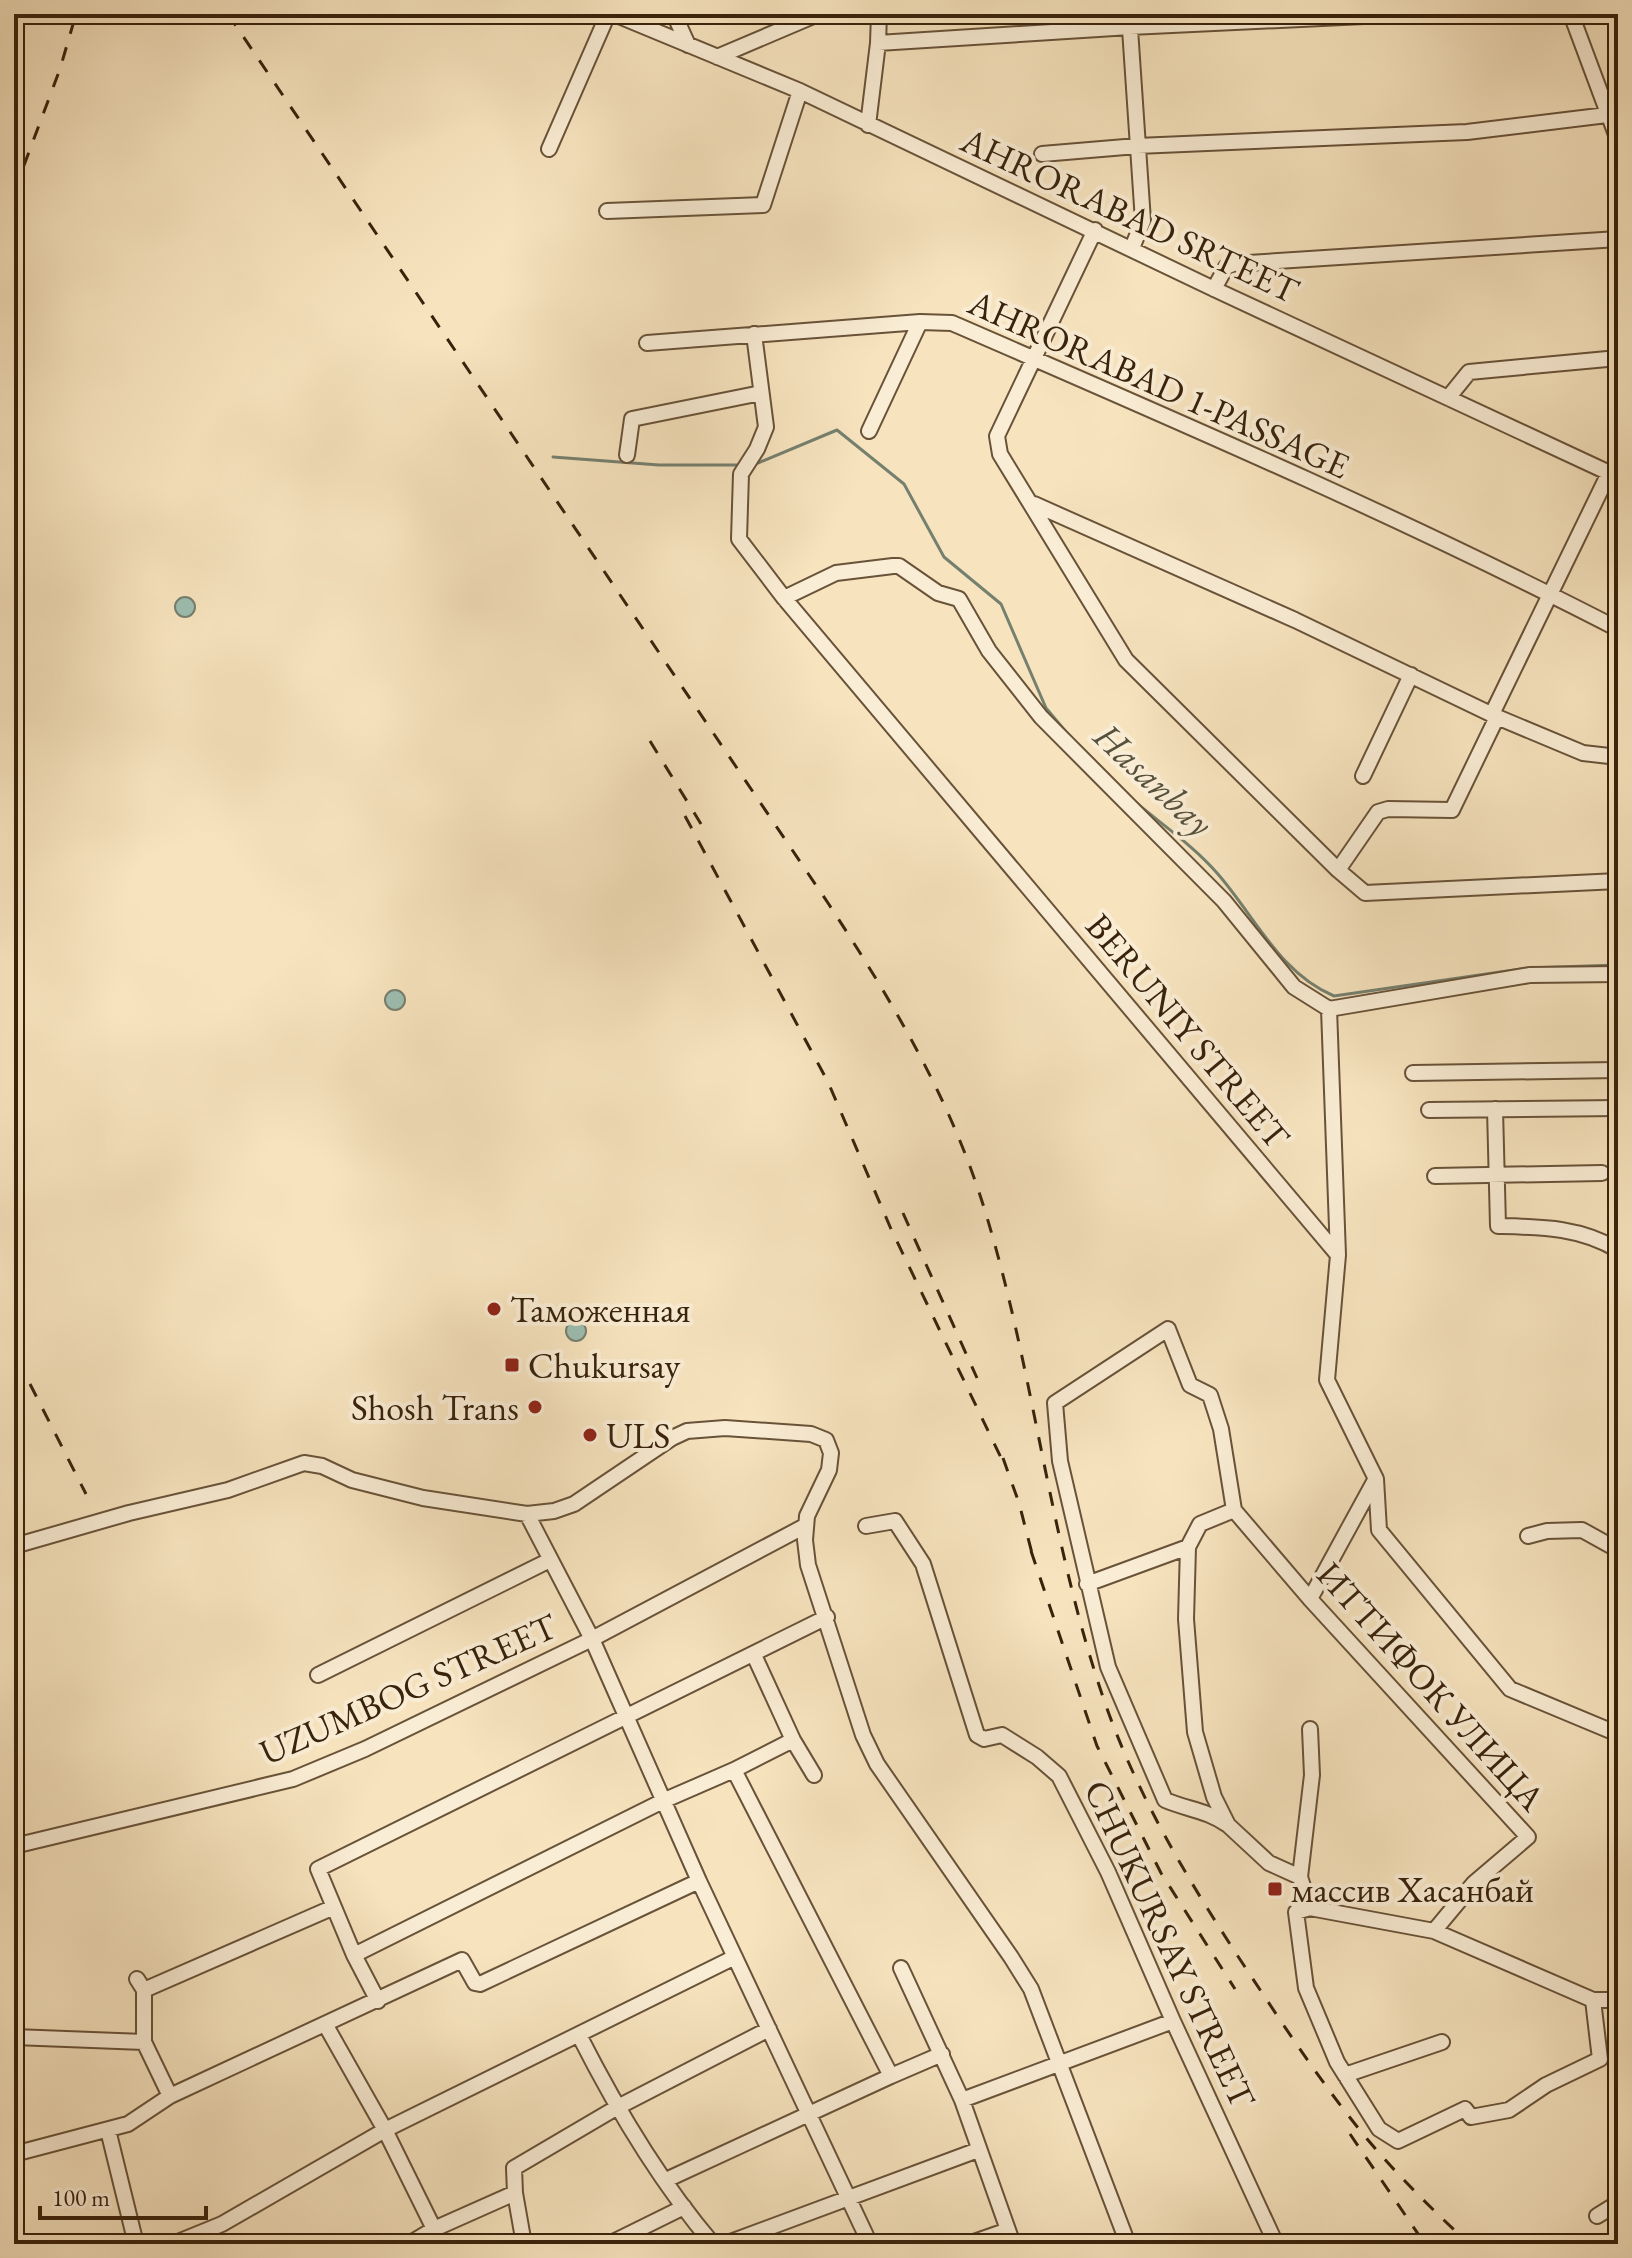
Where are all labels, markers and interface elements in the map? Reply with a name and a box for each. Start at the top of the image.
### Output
street label: AHRORABAD SRTEET [953,116,1307,314]
street label: AHRORABAD 1-PASSAGE [960,278,1357,489]
water label: Hasanbay [1083,711,1224,847]
street label: BERUNIY STREET [1076,903,1301,1159]
place label: Таможенная [510,1286,691,1333]
marker: Таможенная [485,1300,503,1318]
place label: Chukursay [528,1342,681,1389]
marker: Chukursay [503,1356,521,1374]
place label: Shosh Trans [351,1384,519,1431]
marker: Shosh Trans [526,1398,544,1416]
place label: ULS [606,1412,670,1459]
marker: ULS [581,1426,599,1444]
street label: ИТТИФОК УЛИЦА [1307,1551,1556,1821]
street label: UZUMBOG STREET [252,1602,565,1776]
street label: CHUKURSAY STREET [1073,1773,1267,2116]
place label: массив Хасанбай [1291,1866,1534,1913]
marker: массив Хасанбай [1266,1880,1284,1898]
scale bar [40,2170,206,2220]
text: 100 m [52,2182,110,2213]

